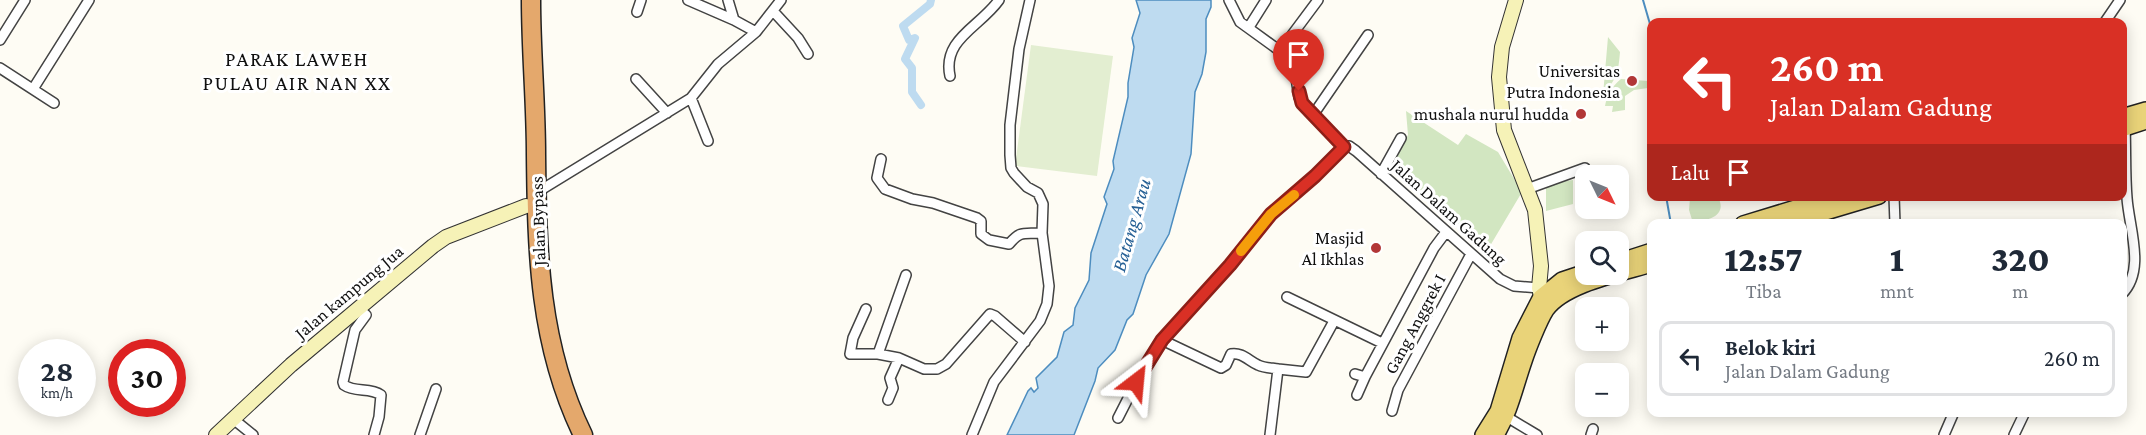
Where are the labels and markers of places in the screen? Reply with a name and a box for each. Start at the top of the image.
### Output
pin [1273,29,1324,91]
place label: Universitas Putra Indonesia [1506,61,1620,102]
marker: Universitas Putra Indonesia [1625,74,1639,88]
place label: mushala nurul hudda [1414,104,1569,124]
marker: mushala nurul hudda [1574,107,1588,121]
place label: Masjid Al Ikhlas [1302,228,1365,269]
marker: Masjid Al Ikhlas [1369,241,1383,255]

